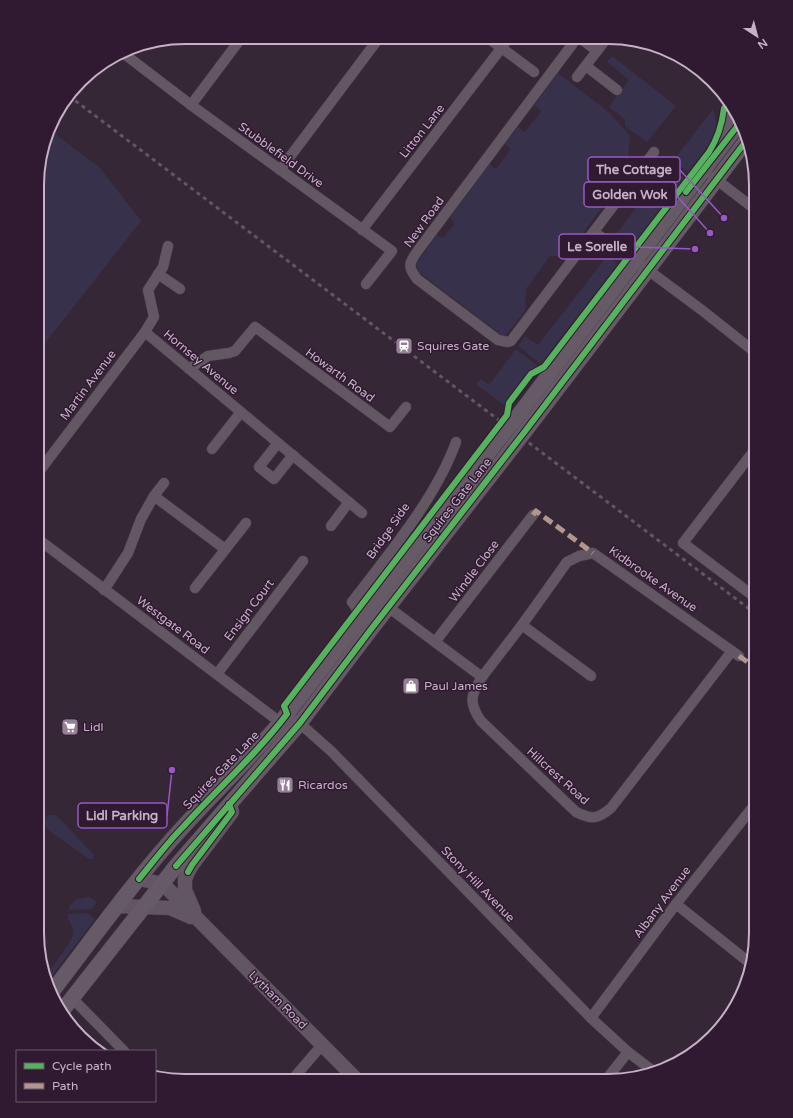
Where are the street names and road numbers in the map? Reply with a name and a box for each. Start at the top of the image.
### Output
street label: Litton Lane [397,101,447,161]
street label: Stubblefield Drive [236,119,326,191]
street label: New Road [401,194,447,250]
street label: Hornsey Avenue [161,327,241,397]
street label: Howarth Road [303,345,377,405]
street label: Martin Avenue [57,347,119,423]
street label: Squires Gate Lane [420,455,494,545]
street label: Bridge Side [363,500,413,562]
street label: Windle Close [446,537,502,605]
street label: Kidbrooke Avenue [606,543,700,615]
street label: Ensign Court [221,576,277,644]
street label: Westgate Road [134,593,212,657]
street label: Squires Gate Lane [180,728,262,812]
street label: Hillcrest Road [524,744,592,808]
street label: Stony Hill Avenue [438,843,518,925]
street label: Albany Avenue [631,863,694,941]
street label: Lytham Road [246,968,310,1032]

